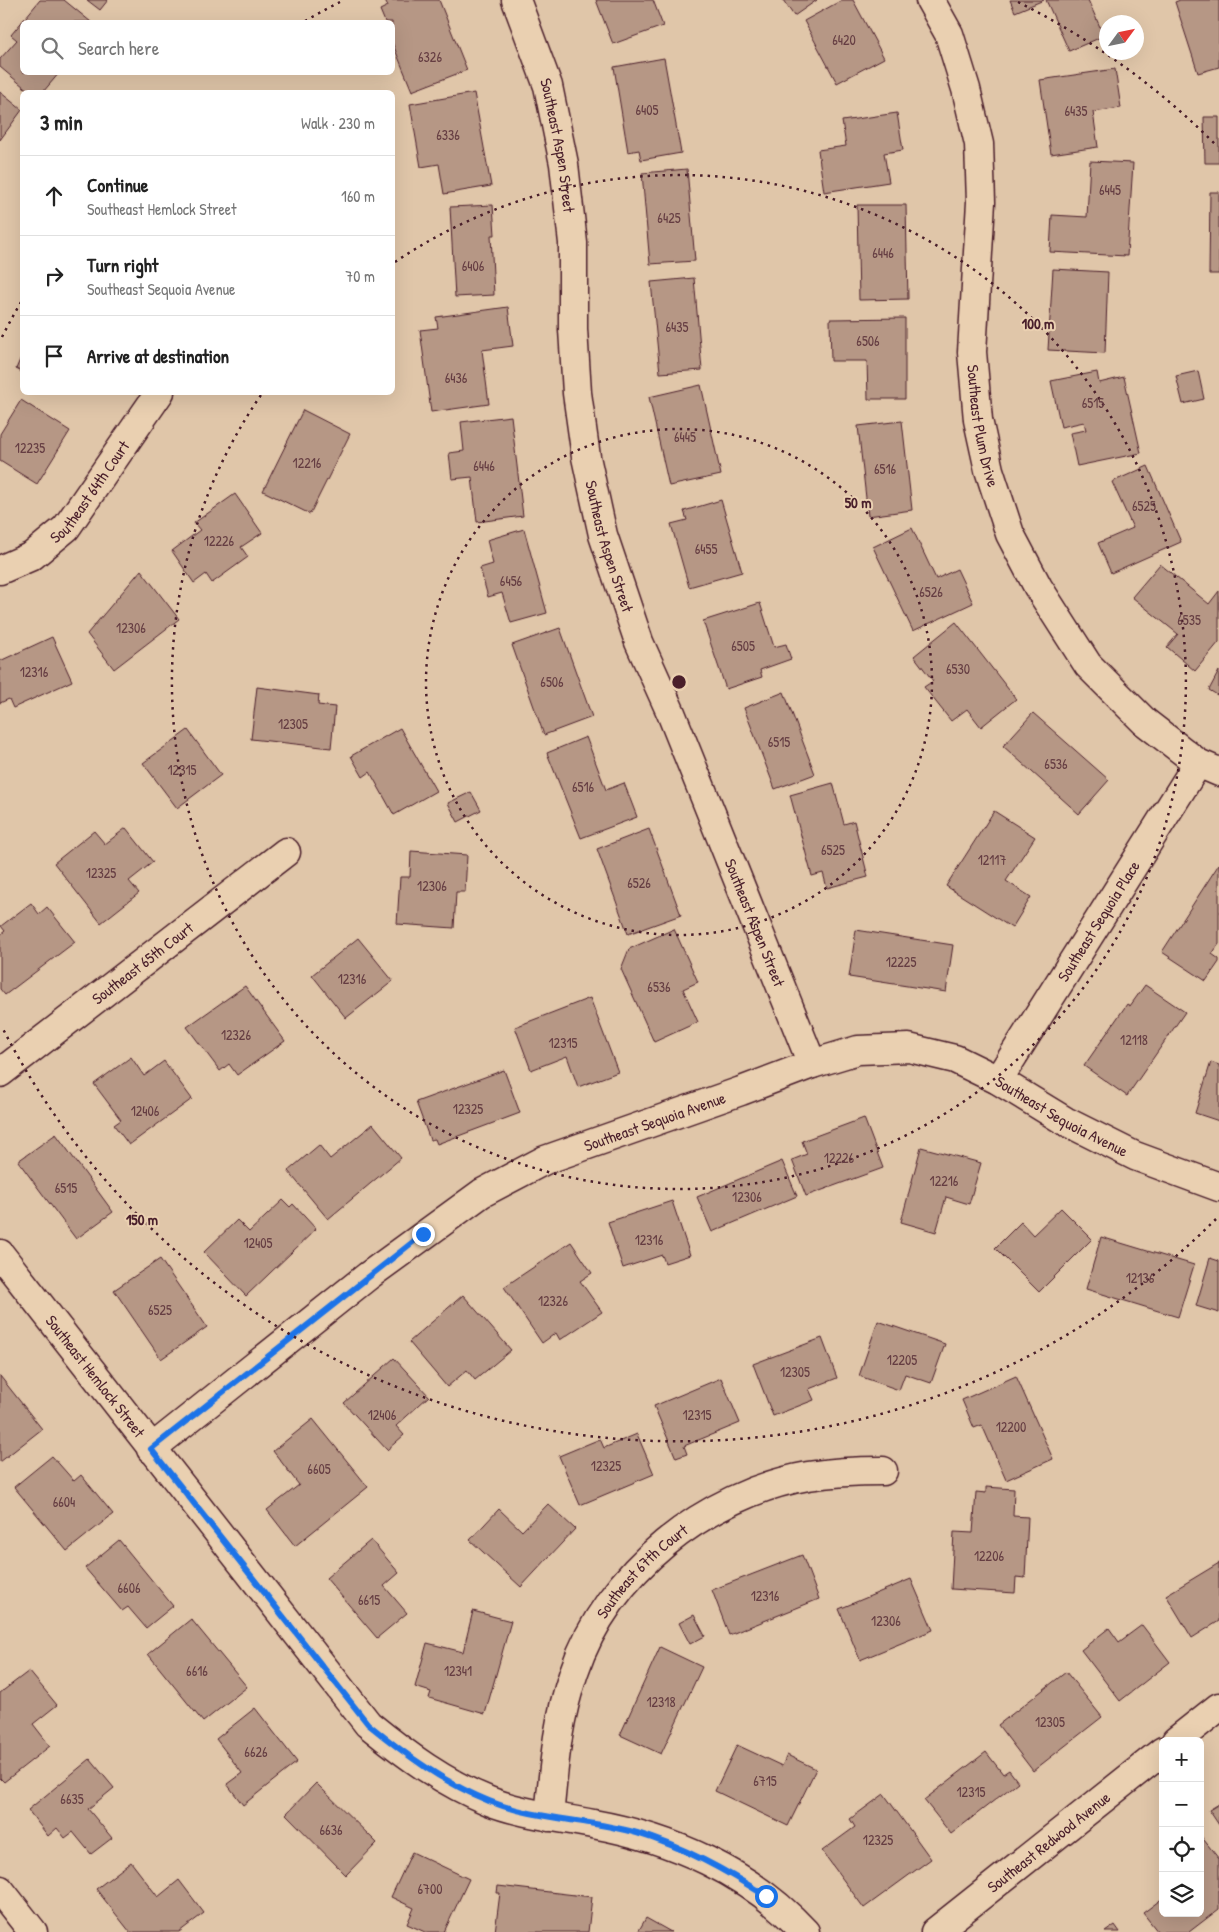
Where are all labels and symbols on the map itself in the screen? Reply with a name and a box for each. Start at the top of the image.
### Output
north arrow [1099,15,1144,60]
house number: 6420 [832,30,856,49]
house number: 6326 [418,47,442,66]
street label: Southeast Aspen Street [535,75,580,214]
house number: 6405 [635,100,659,119]
house number: 6435 [1064,101,1088,120]
house number: 6336 [436,125,460,144]
house number: 6445 [1099,180,1121,199]
house number: 6425 [657,208,681,227]
house number: 6446 [872,243,894,262]
house number: 6406 [462,256,485,275]
text: 100 m [1022,313,1054,334]
house number: 6435 [665,317,689,336]
house number: 6506 [856,331,880,350]
street label: Southeast Plum Drive [962,364,1005,490]
house number: 6436 [445,368,468,387]
house number: 6515 [1082,393,1104,412]
house number: 6445 [674,427,696,446]
street label: Southeast 64th Court [45,436,135,548]
house number: 12235 [15,438,45,457]
house number: 12216 [293,453,322,472]
house number: 6446 [473,456,495,475]
house number: 6516 [874,459,896,478]
street label: Southeast Aspen Street [580,478,639,615]
text: 50 m [845,492,871,513]
house number: 6525 [1132,496,1156,515]
house number: 12226 [204,531,235,550]
house number: 6455 [695,539,717,558]
house number: 6456 [500,571,523,590]
house number: 6526 [919,582,943,601]
house number: 6535 [1177,610,1201,629]
house number: 12306 [116,618,146,637]
house number: 6505 [731,636,755,655]
house number: 6530 [946,659,970,678]
house number: 12316 [20,662,49,681]
house number: 6506 [540,672,564,691]
centre of rings [670,673,688,691]
house number: 12305 [278,714,308,733]
house number: 6515 [768,732,790,751]
house number: 6536 [1044,754,1068,773]
house number: 12315 [168,760,197,779]
house number: 6516 [572,777,594,796]
house number: 6525 [821,840,845,859]
house number: 12117 [978,850,1006,869]
street label: Southeast Aspen Street [720,855,791,990]
street label: Southeast Sequoia Place [1052,856,1145,986]
house number: 12325 [86,863,116,882]
house number: 6526 [627,873,651,892]
house number: 12306 [417,876,447,895]
street label: Southeast 65th Court [87,916,198,1009]
house number: 12225 [886,952,916,971]
house number: 12316 [338,969,367,988]
house number: 6536 [647,977,671,996]
house number: 12326 [221,1025,251,1044]
house number: 12118 [1120,1030,1148,1049]
house number: 12315 [549,1033,578,1052]
street label: Southeast Sequoia Avenue [991,1070,1132,1162]
street label: Southeast Sequoia Avenue [581,1086,729,1156]
house number: 12325 [453,1099,483,1118]
house number: 12406 [131,1101,160,1120]
house number: 12226 [824,1148,855,1167]
house number: 12216 [930,1171,959,1190]
house number: 6515 [55,1178,77,1197]
house number: 12306 [732,1187,762,1206]
text: 150 m [126,1209,158,1230]
route end [412,1223,435,1246]
house number: 12316 [635,1230,664,1249]
house number: 12405 [243,1233,273,1252]
house number: 12136 [1126,1268,1155,1287]
house number: 12326 [538,1291,568,1310]
house number: 6525 [148,1300,172,1319]
street label: Southeast Hemlock Street [41,1310,151,1442]
house number: 12205 [887,1350,917,1369]
house number: 12305 [780,1362,810,1381]
house number: 12406 [368,1405,397,1424]
house number: 12315 [683,1405,712,1424]
house number: 12200 [996,1417,1026,1436]
house number: 12325 [591,1456,621,1475]
house number: 6605 [307,1459,331,1478]
house number: 6604 [53,1492,75,1511]
street label: Southeast 67th Court [591,1518,692,1623]
house number: 12206 [974,1546,1004,1565]
house number: 6606 [117,1578,141,1597]
house number: 12316 [751,1586,780,1605]
house number: 6615 [358,1590,380,1609]
house number: 12306 [871,1611,901,1630]
house number: 6616 [186,1661,208,1680]
house number: 12341 [444,1661,472,1680]
house number: 12318 [646,1692,676,1711]
house number: 12305 [1035,1712,1065,1731]
house number: 6626 [244,1742,268,1761]
house number: 6715 [753,1771,777,1790]
house number: 12315 [957,1782,986,1801]
street label: Southeast Redwood Avenue [982,1786,1115,1897]
house number: 6635 [60,1789,84,1808]
house number: 6636 [319,1820,343,1839]
house number: 12325 [863,1830,893,1849]
house number: 6700 [417,1879,443,1898]
route start [755,1885,778,1908]

